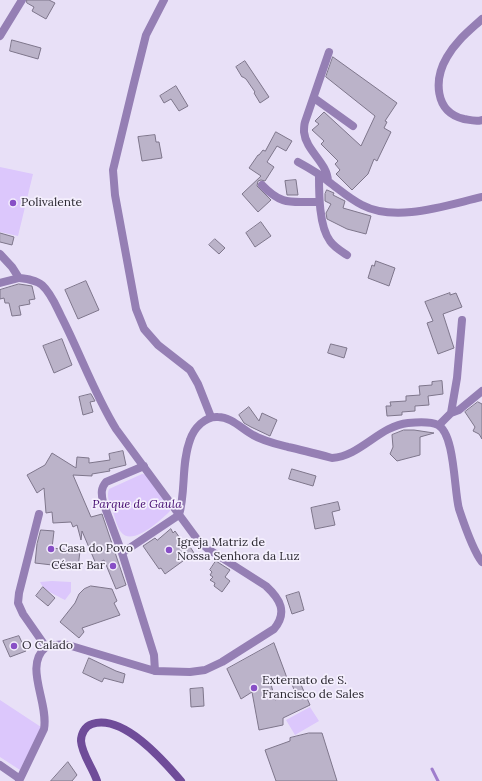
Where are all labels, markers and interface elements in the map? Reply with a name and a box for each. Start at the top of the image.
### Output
place label: Polivalente [21,196,82,210]
marker: Polivalente [8,198,18,208]
park label: Parque de Gaula [92,498,182,512]
place label: Igreja Matriz de Nossa Senhora da Luz [177,536,300,564]
place label: Casa do Povo [59,542,133,556]
marker: Casa do Povo [46,544,56,554]
marker: Igreja Matriz de Nossa Senhora da Luz [164,545,174,555]
place label: César Bar [51,559,105,573]
marker: César Bar [108,561,118,571]
place label: O Calado [22,639,73,653]
marker: O Calado [9,641,19,651]
place label: Externato de S. Francisco de Sales [262,674,364,702]
marker: Externato de S. Francisco de Sales [249,683,259,693]

